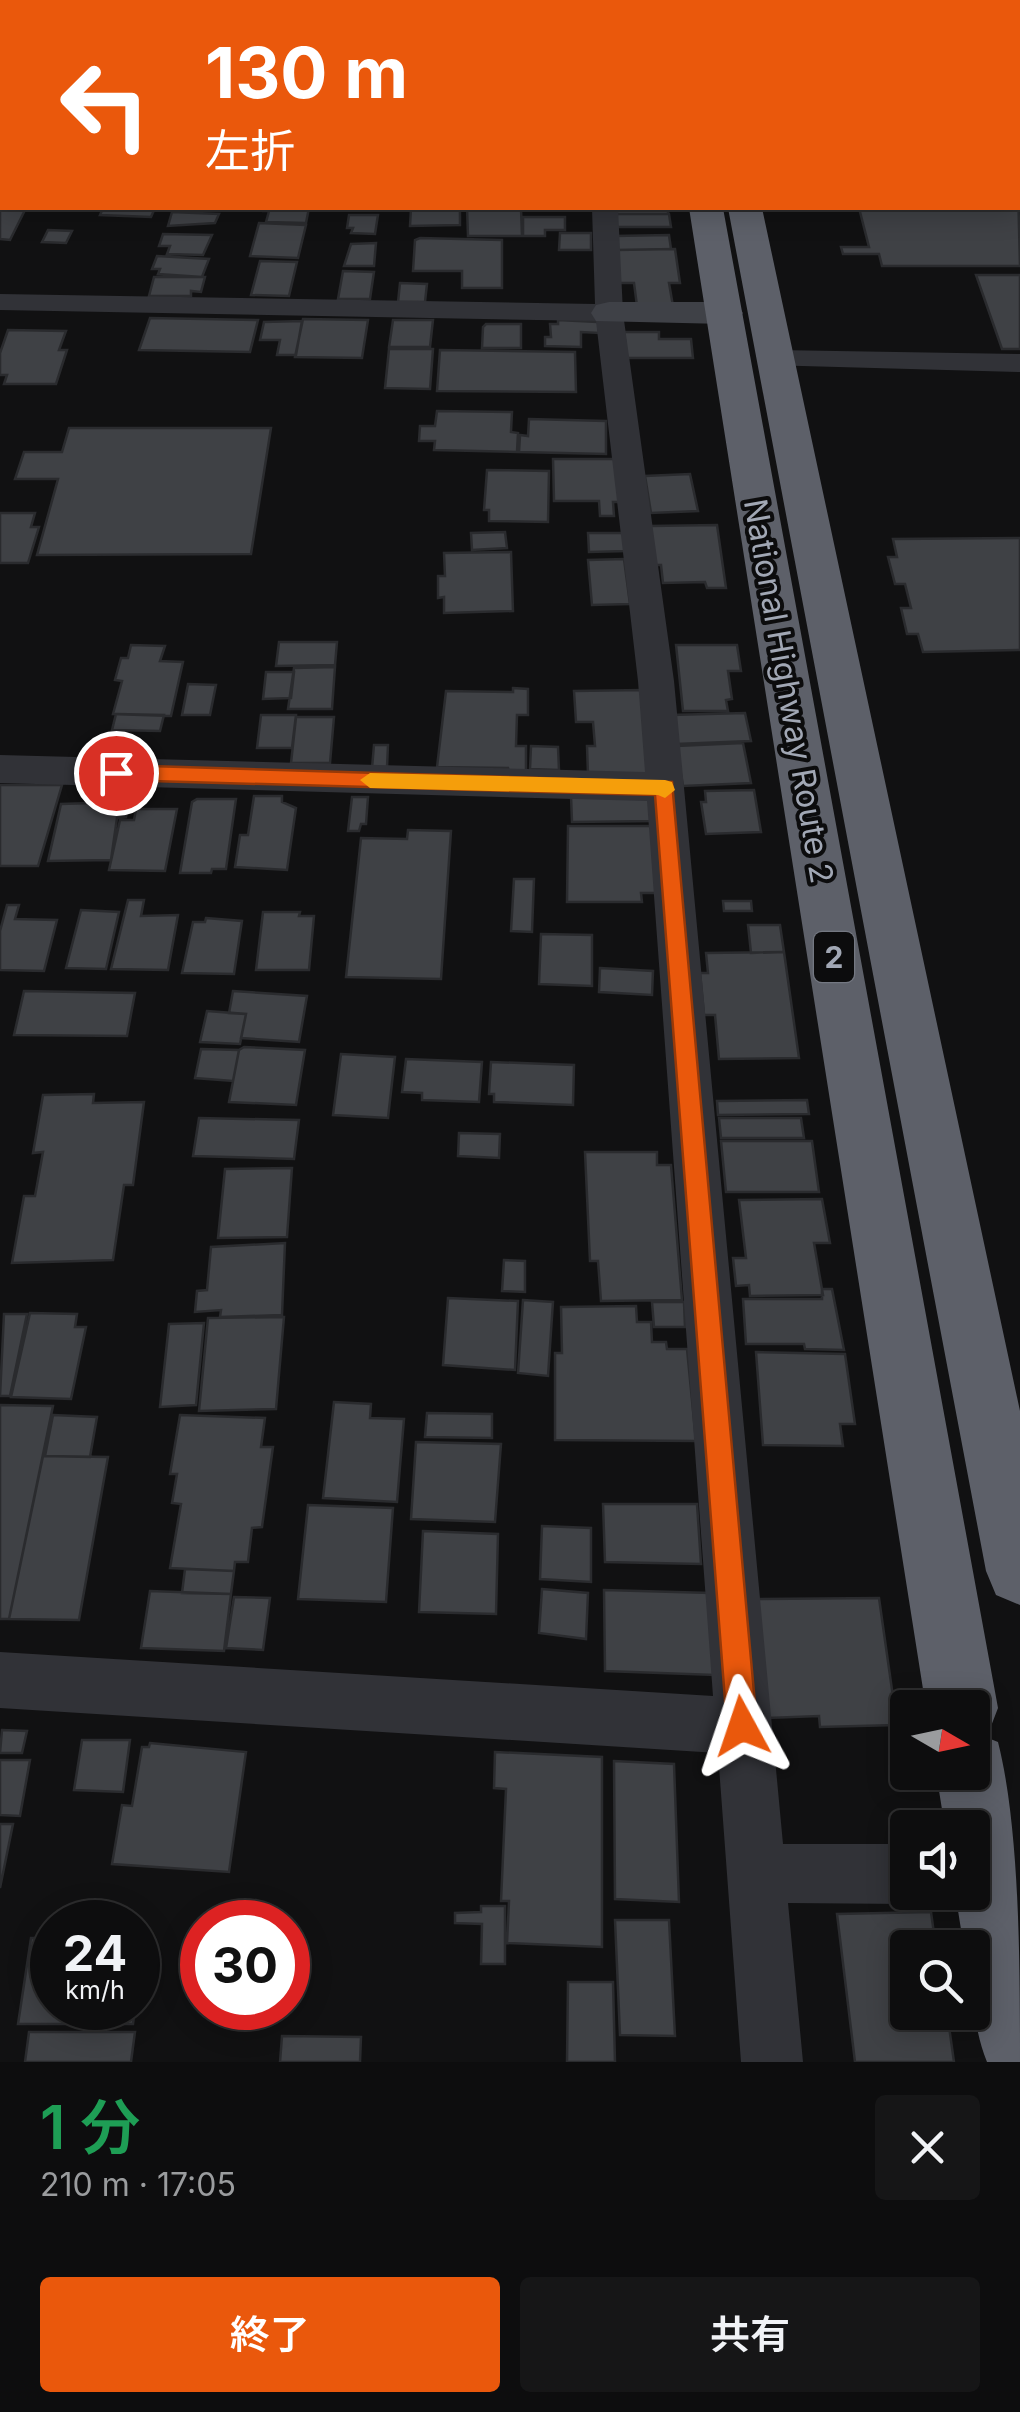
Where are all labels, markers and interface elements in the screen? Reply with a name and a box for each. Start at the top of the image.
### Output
text: 130 m [205,30,408,115]
icon: left [40,40,170,170]
text: 左折 [205,123,295,178]
street label: National Highway Route 2 [736,496,842,886]
pin [74,731,159,816]
icon: arrive [89,746,144,801]
road number: 2 [814,932,854,982]
position arrow [690,1674,794,1778]
north arrow [890,1690,990,1790]
map controls [890,1690,990,2030]
button: sound [890,1810,990,1910]
speed limit sign: 30 [180,1900,310,2030]
text: 24 [63,1923,127,1983]
button: search [890,1930,990,2030]
text: km/h [65,1975,125,2005]
text: 1 分 [40,2091,141,2163]
button: close [875,2095,980,2200]
text: 210 m · 17:05 [40,2165,236,2204]
button: 終了 [40,2277,500,2392]
button: 共有 [520,2277,980,2392]

